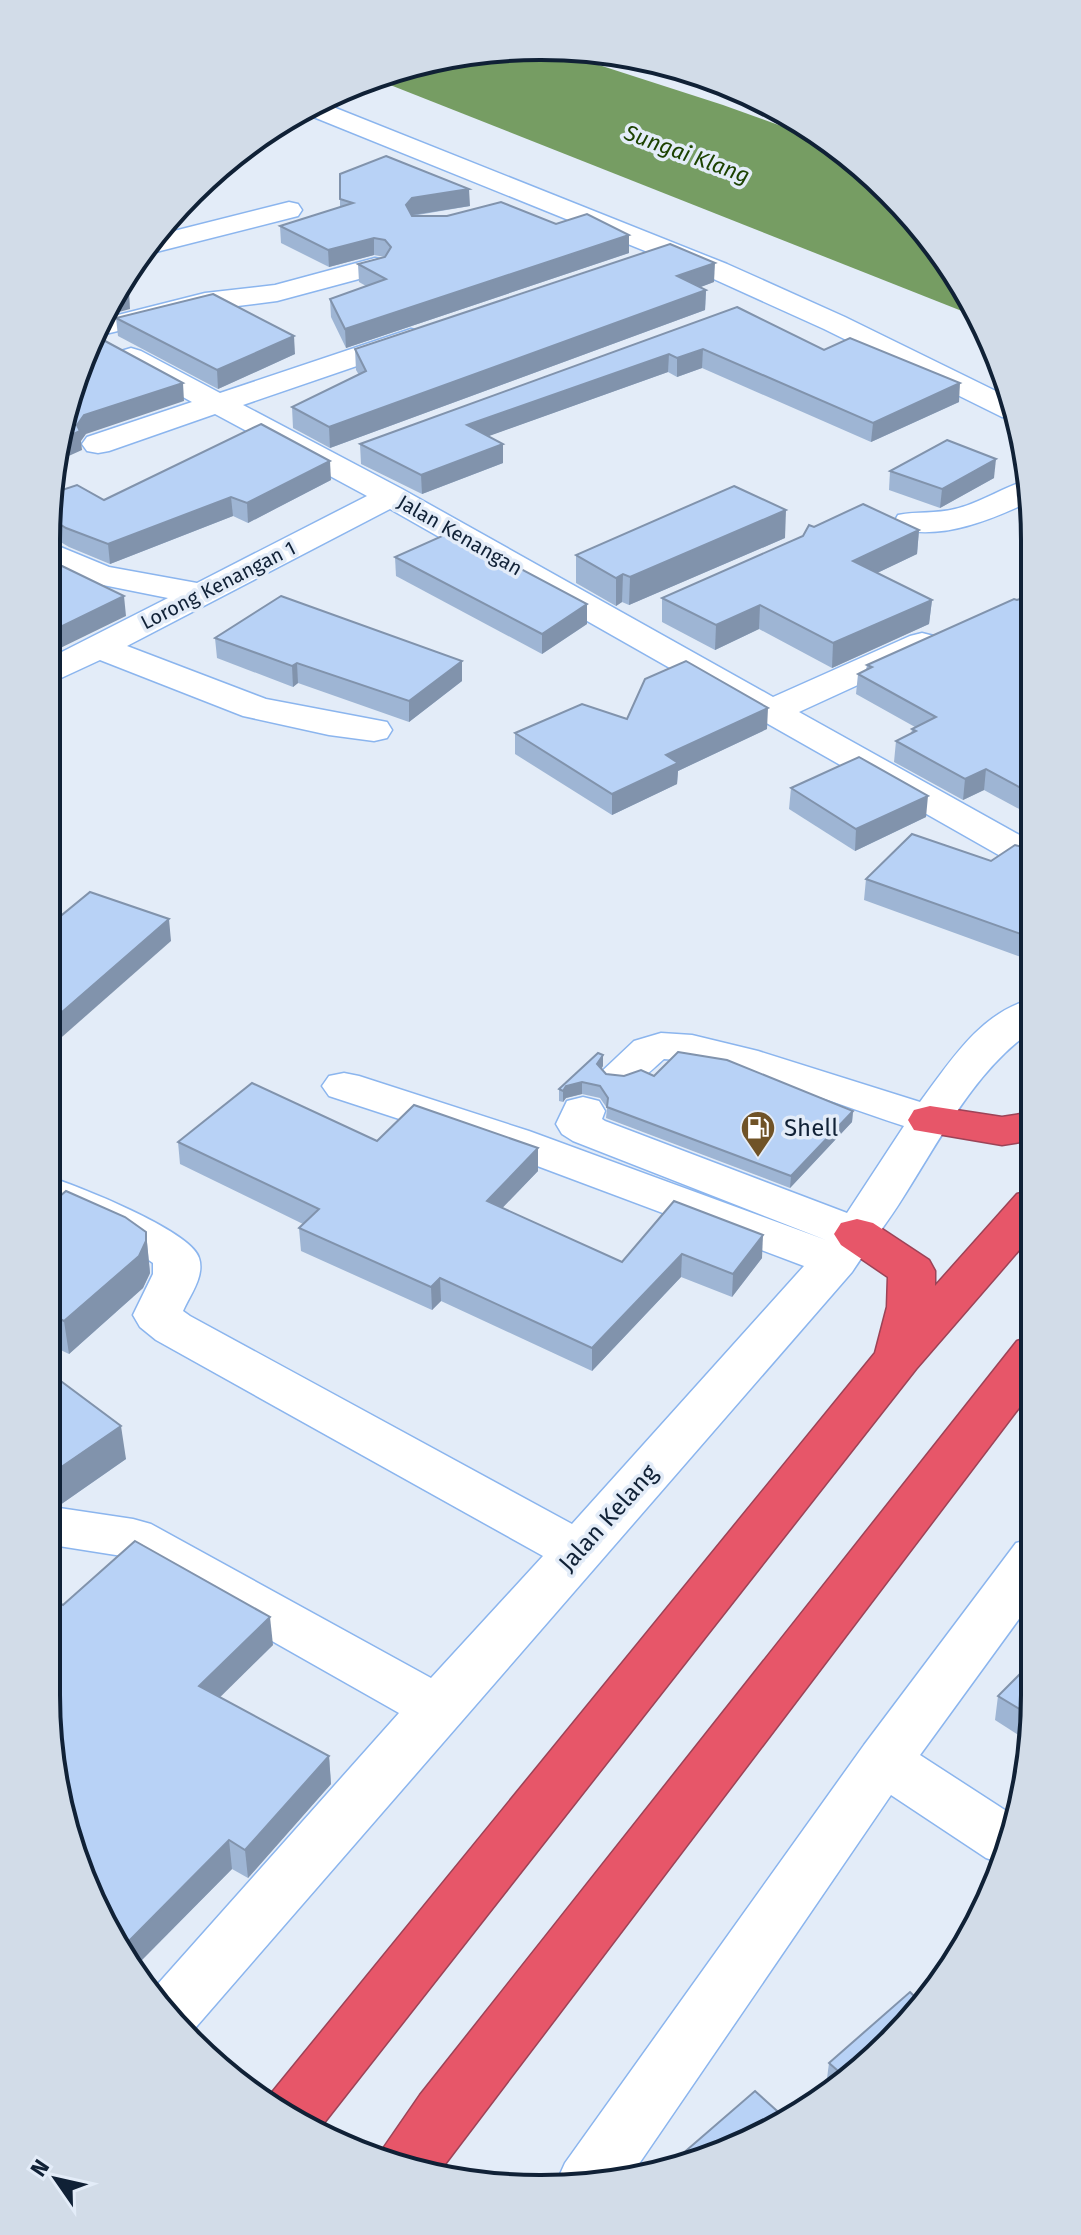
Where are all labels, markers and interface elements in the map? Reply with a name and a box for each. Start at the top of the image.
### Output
water label: Sungai Klang [620,118,753,189]
street label: Jalan Kenangan [393,490,527,580]
street label: Lorong Kenangan 1 [137,536,299,634]
fuel station icon: Shell [739,1109,777,1159]
place label: Shell [784,1114,838,1142]
street label: Jalan Kelang [553,1458,664,1577]
north arrow [16,2139,96,2219]
text: N [25,2154,55,2182]

